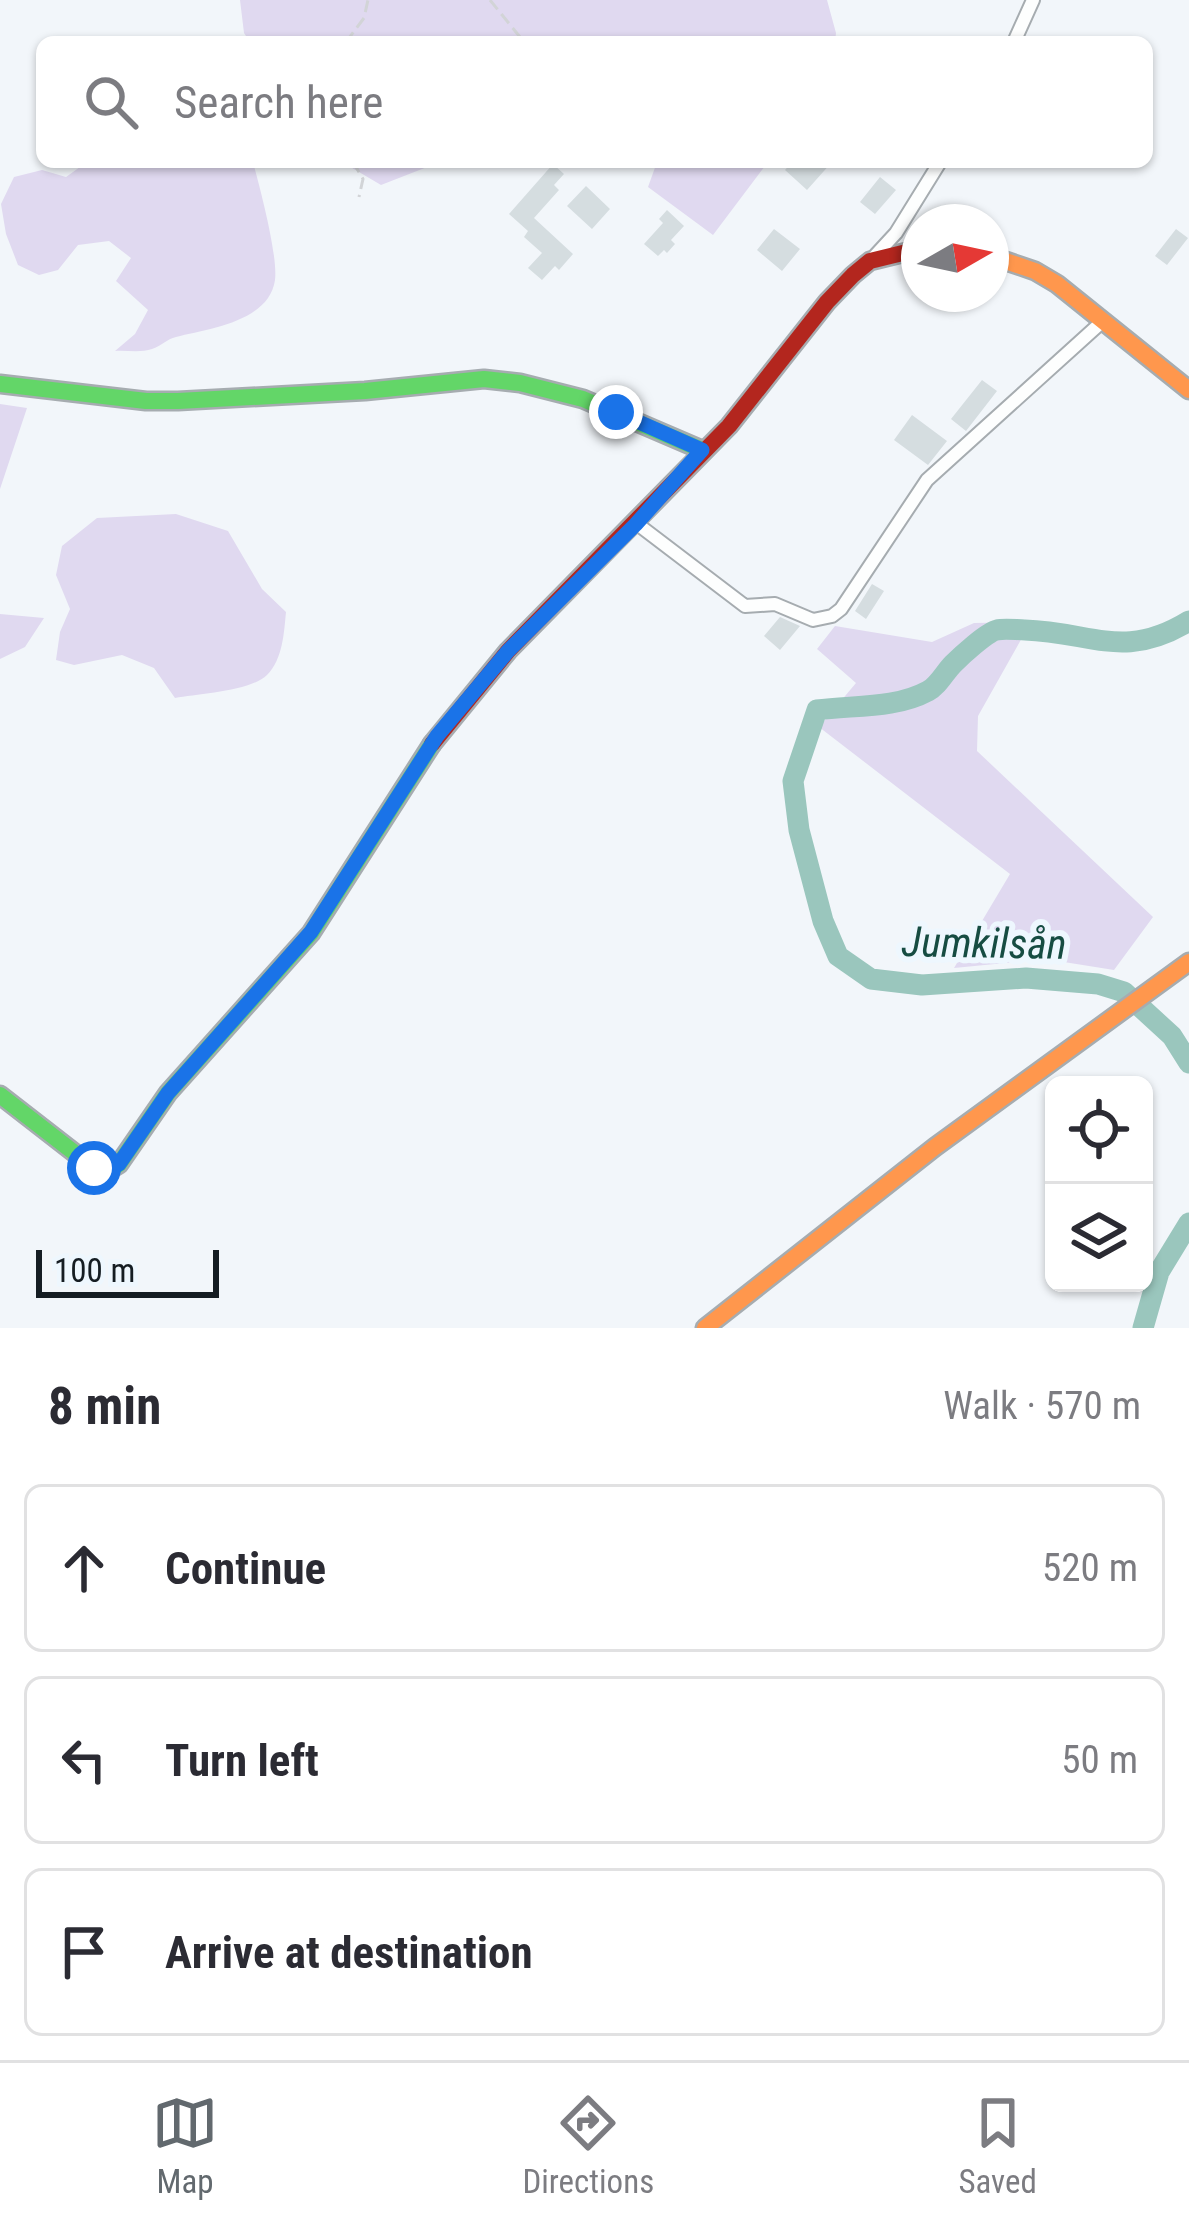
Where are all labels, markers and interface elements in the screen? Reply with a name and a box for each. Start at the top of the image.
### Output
search box [36,36,1153,168]
icon: search [78,69,144,135]
text: Search here [174,76,383,129]
north arrow [901,204,1009,312]
route end [589,385,643,439]
water label: Jumkilsån [901,917,1067,969]
map controls [1045,1076,1153,1292]
button: locate [1045,1076,1153,1184]
route start [67,1141,121,1195]
button: layers [1045,1184,1153,1292]
scale bar [36,1244,219,1297]
text: 100 m [54,1251,135,1290]
text: 8 min [48,1377,161,1436]
text: Walk · 570 m [943,1383,1141,1429]
icon: ahead [51,1535,117,1601]
text: Continue [165,1542,326,1595]
text: 520 m [1042,1545,1138,1591]
icon: left [51,1727,117,1793]
text: Turn left [165,1734,319,1787]
text: 50 m [1061,1737,1138,1783]
icon: arrive [51,1919,117,1985]
text: Arrive at destination [165,1926,533,1979]
tab: Map [152,2090,218,2201]
tab: Directions [522,2090,654,2201]
tab: Saved [958,2090,1037,2201]

